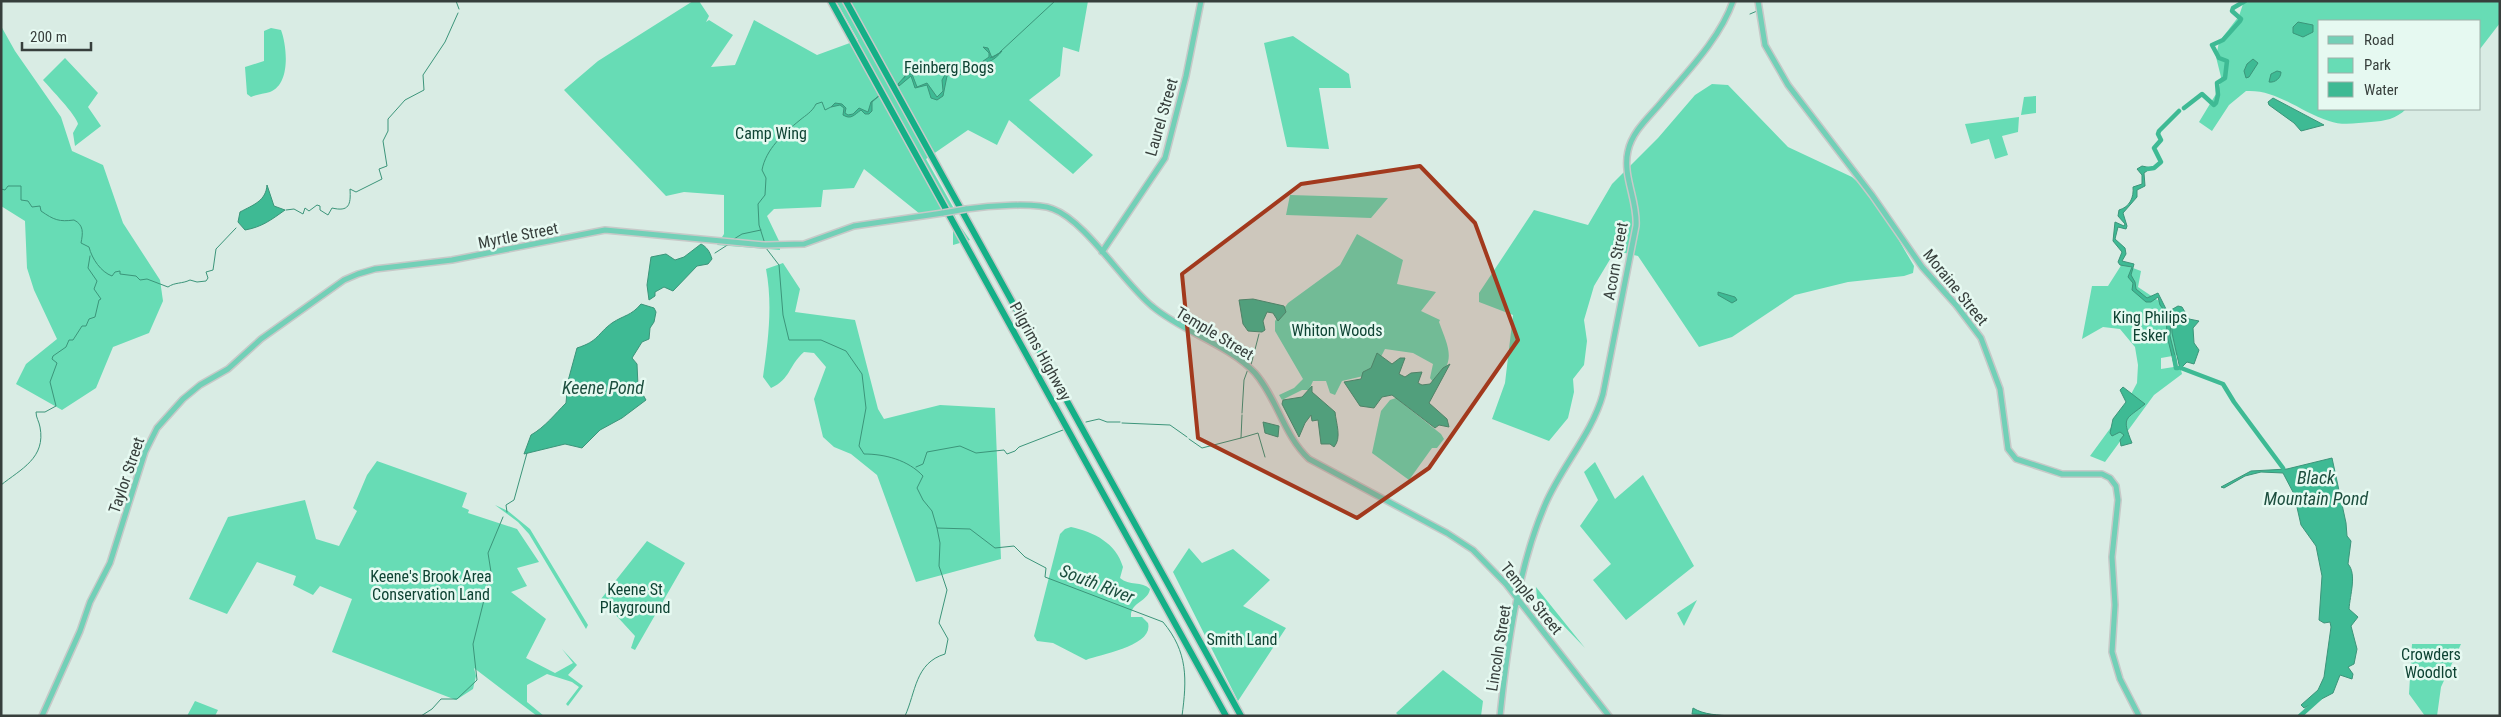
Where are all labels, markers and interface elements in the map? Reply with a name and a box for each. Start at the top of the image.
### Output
scale bar [22,20,91,52]
legend [2318,20,2481,110]
text: 200 m [30,28,67,46]
text: Road [2364,31,2394,49]
text: Park [2364,56,2391,74]
park label: Feinberg Bogs [904,58,994,77]
street label: Laurel Street [1141,76,1182,158]
text: Water [2364,81,2399,99]
park label: Camp Wing [735,124,807,143]
street label: Myrtle Street [476,218,560,253]
street label: Acorn Street [1599,221,1632,301]
street label: Moraine Street [1919,245,1992,329]
street label: Pilgrims Highway [1006,299,1076,404]
street label: Temple Street [1172,303,1257,364]
park label: King Philips Esker [2113,308,2187,345]
park label: Whiton Woods [1292,321,1382,340]
water label: Keene Pond [562,377,644,398]
street label: Taylor Street [105,434,148,516]
water label: Black Mountain Pond [2264,467,2369,509]
street label: Temple Street [1497,558,1567,638]
water label: South River [1057,560,1138,608]
park label: Keene's Brook Area Conservation Land [370,567,492,604]
park label: Keene St Playground [600,580,670,617]
street label: Lincoln Street [1482,603,1515,693]
park label: Smith Land [1206,630,1278,649]
park label: Crowders Woodlot [2401,645,2461,682]

